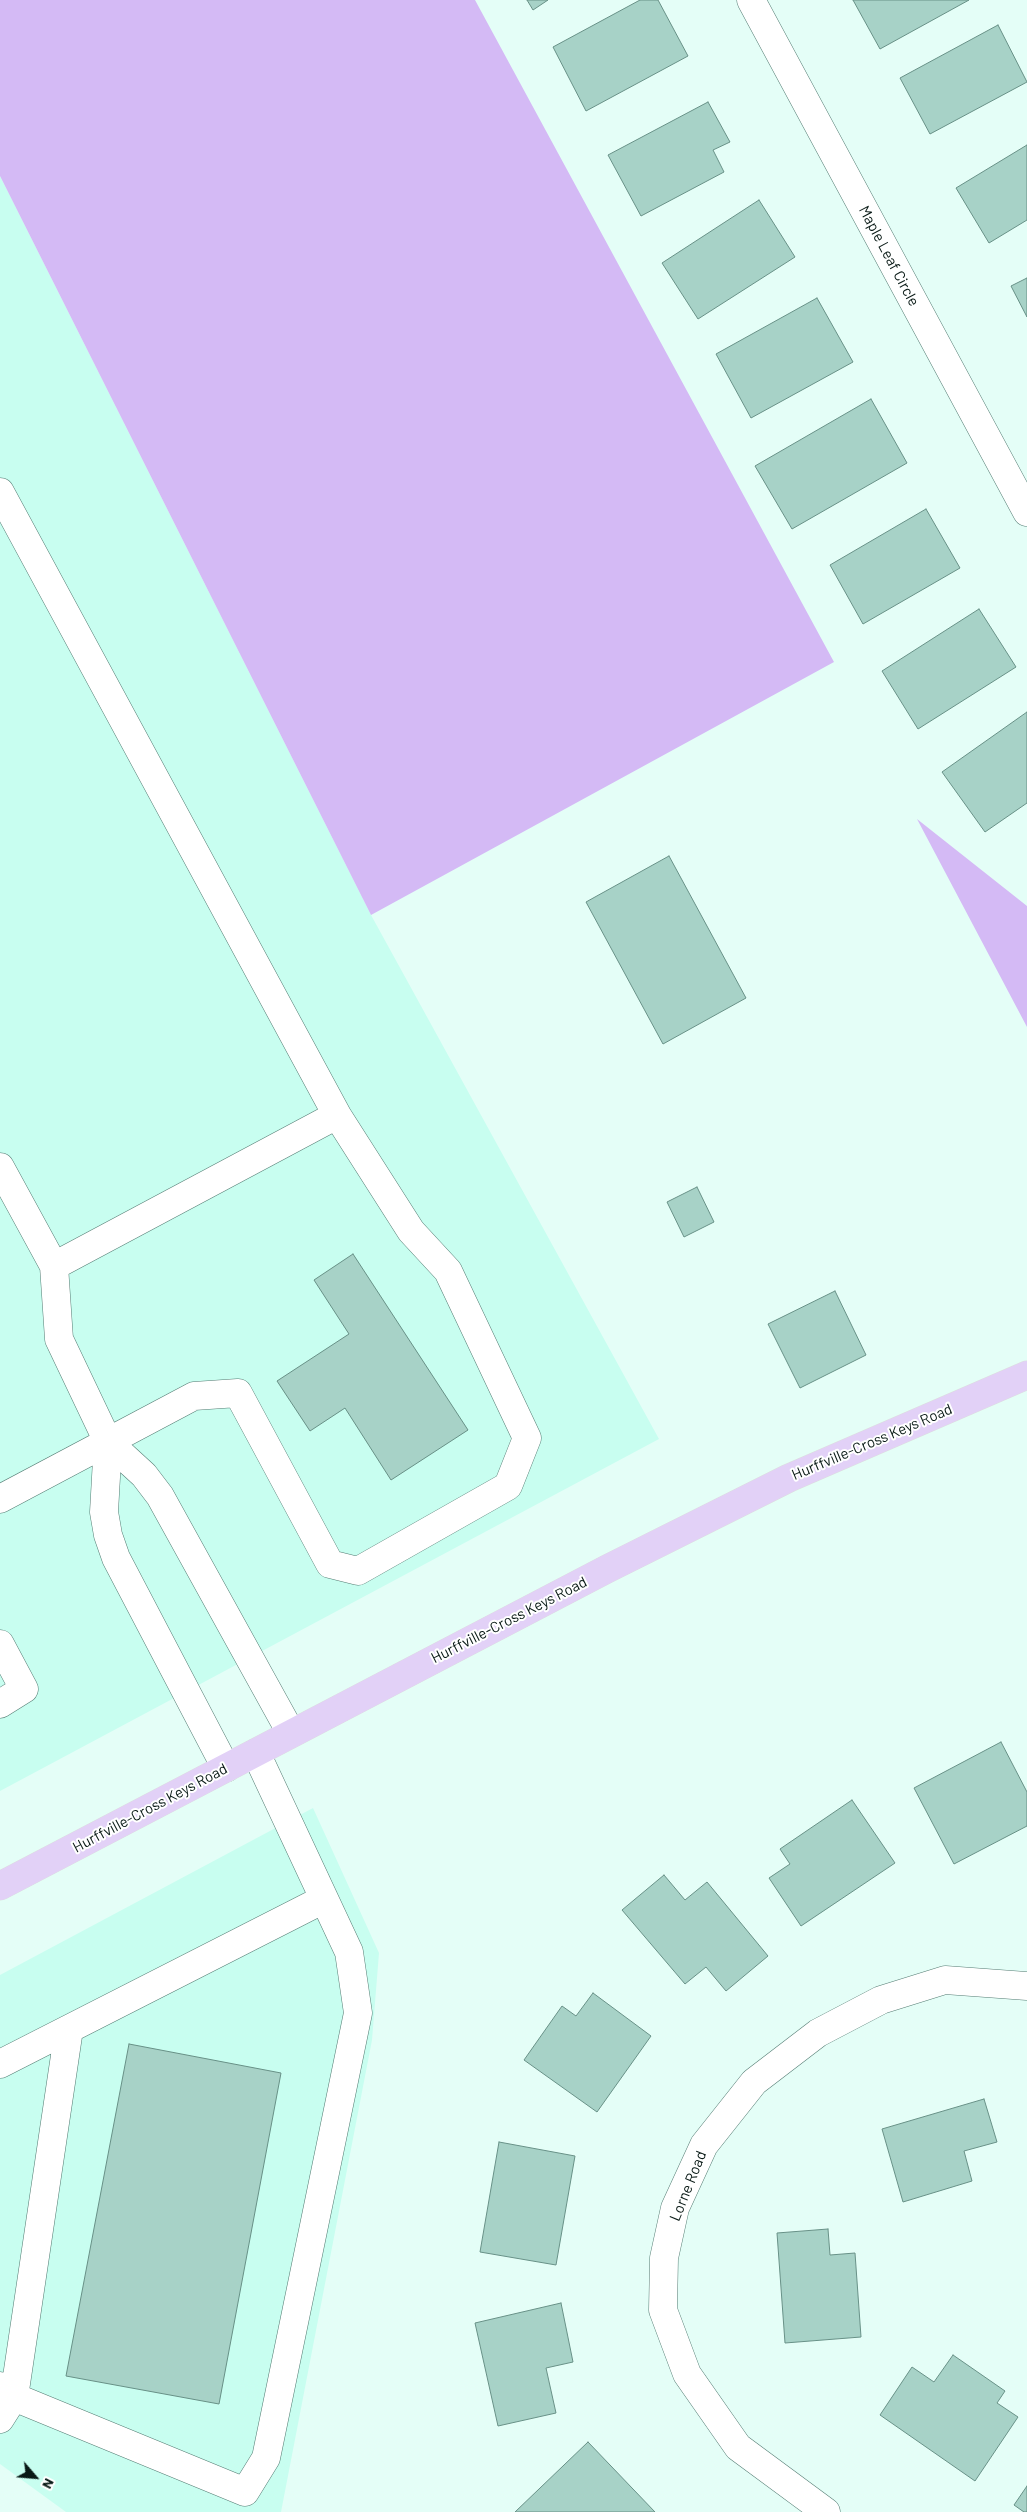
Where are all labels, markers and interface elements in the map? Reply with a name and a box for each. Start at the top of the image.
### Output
street label: Maple Leaf Circle [855,203,923,309]
street label: Hurffville-Cross Keys Road [789,1400,955,1484]
street label: Hurffville-Cross Keys Road [428,1573,590,1667]
street label: Hurffville-Cross Keys Road [70,1760,230,1856]
street label: Lorne Road [666,2148,710,2224]
north arrow [10,2452,60,2502]
text: N [39,2476,58,2492]

